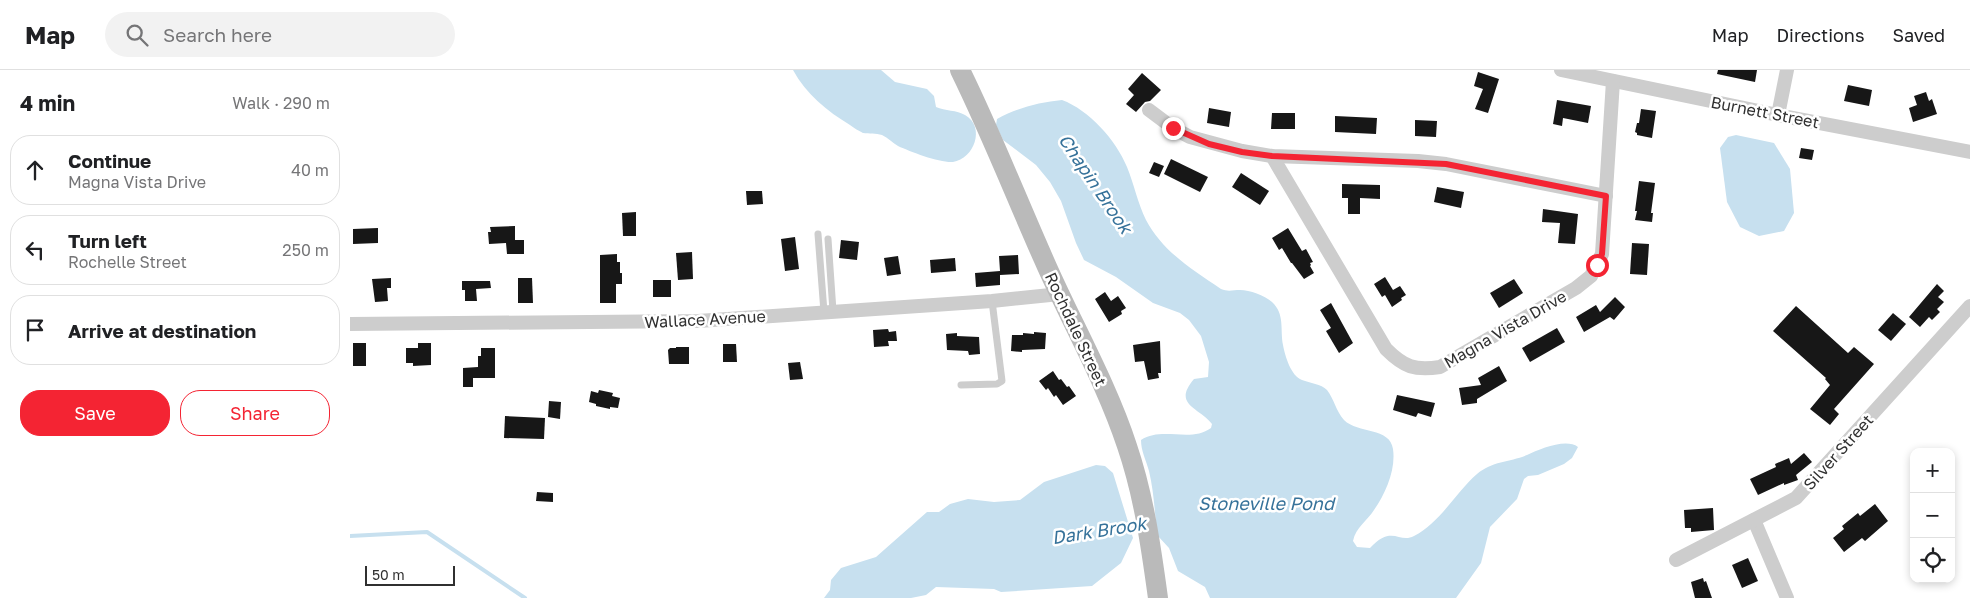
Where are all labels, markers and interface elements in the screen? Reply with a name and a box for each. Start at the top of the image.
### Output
search box [105,12,455,57]
text: Map [25,20,75,49]
icon: search [123,21,151,49]
text: Search here [163,23,272,46]
text: Map [1712,24,1748,46]
text: Directions [1776,24,1864,46]
text: Saved [1892,24,1945,46]
text: 4 min [20,90,75,116]
street label: Burnett Street [1709,92,1821,132]
text: Walk · 290 m [232,93,330,113]
route end [1162,117,1185,140]
water label: Chapin Brook [1054,129,1138,239]
text: Continue [68,149,151,172]
icon: ahead [21,156,49,184]
text: 40 m [291,160,329,180]
text: Magna Vista Drive [68,172,206,192]
text: Turn left [68,229,147,252]
icon: left [21,236,49,264]
text: 250 m [282,240,329,260]
text: Rochelle Street [68,252,187,272]
route start [1586,254,1609,277]
street label: Rochdale Street [1041,269,1111,389]
street label: Magna Vista Drive [1440,286,1570,372]
street label: Wallace Avenue [644,306,766,332]
icon: arrive [21,316,49,344]
text: Arrive at destination [68,319,256,342]
button: Save [20,390,170,436]
button: Share [180,390,330,436]
street label: Silver Street [1799,410,1877,494]
map controls [1910,448,1955,583]
button: + [1910,448,1955,493]
water label: Stoneville Pond [1198,492,1336,514]
button: − [1910,493,1955,538]
water label: Dark Brook [1050,511,1149,548]
button: locate [1910,538,1955,583]
scale bar [365,563,455,586]
text: 50 m [372,566,405,583]

